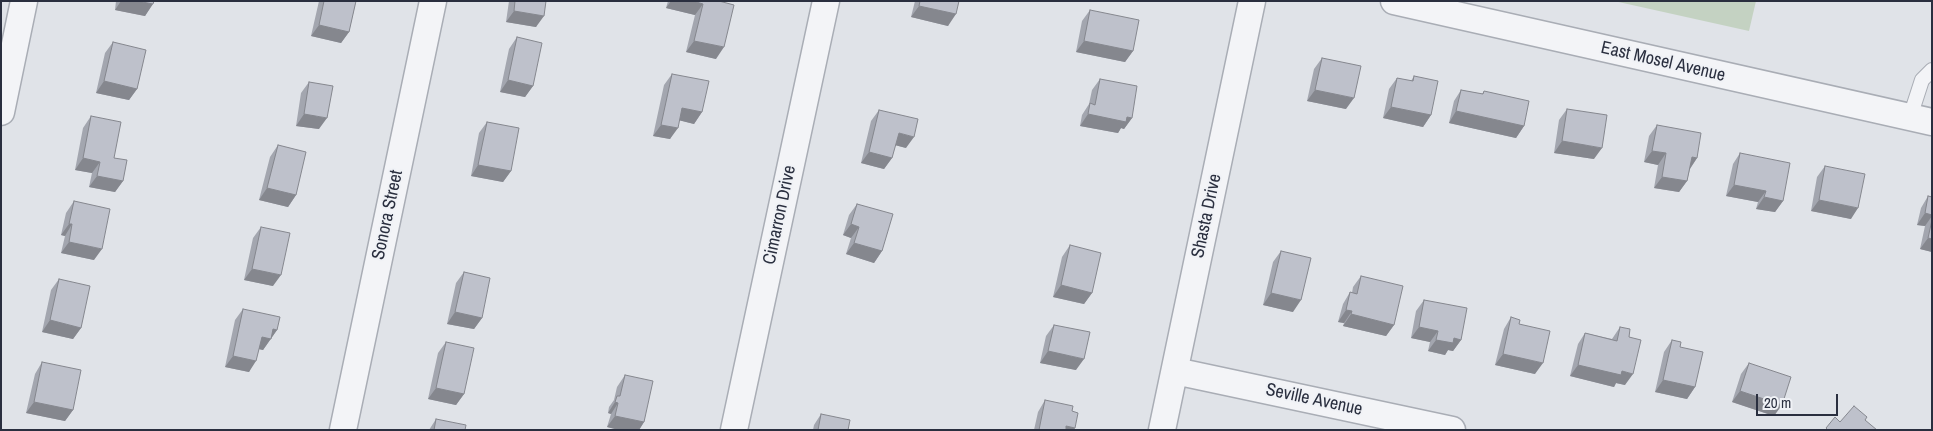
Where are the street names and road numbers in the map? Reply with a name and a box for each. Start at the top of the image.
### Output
street label: East Mosel Avenue [1599,37,1727,87]
street label: Cimarron Drive [759,163,801,267]
street label: Sonora Street [368,168,408,262]
street label: Shasta Drive [1188,172,1226,260]
street label: Seville Avenue [1264,379,1364,421]

